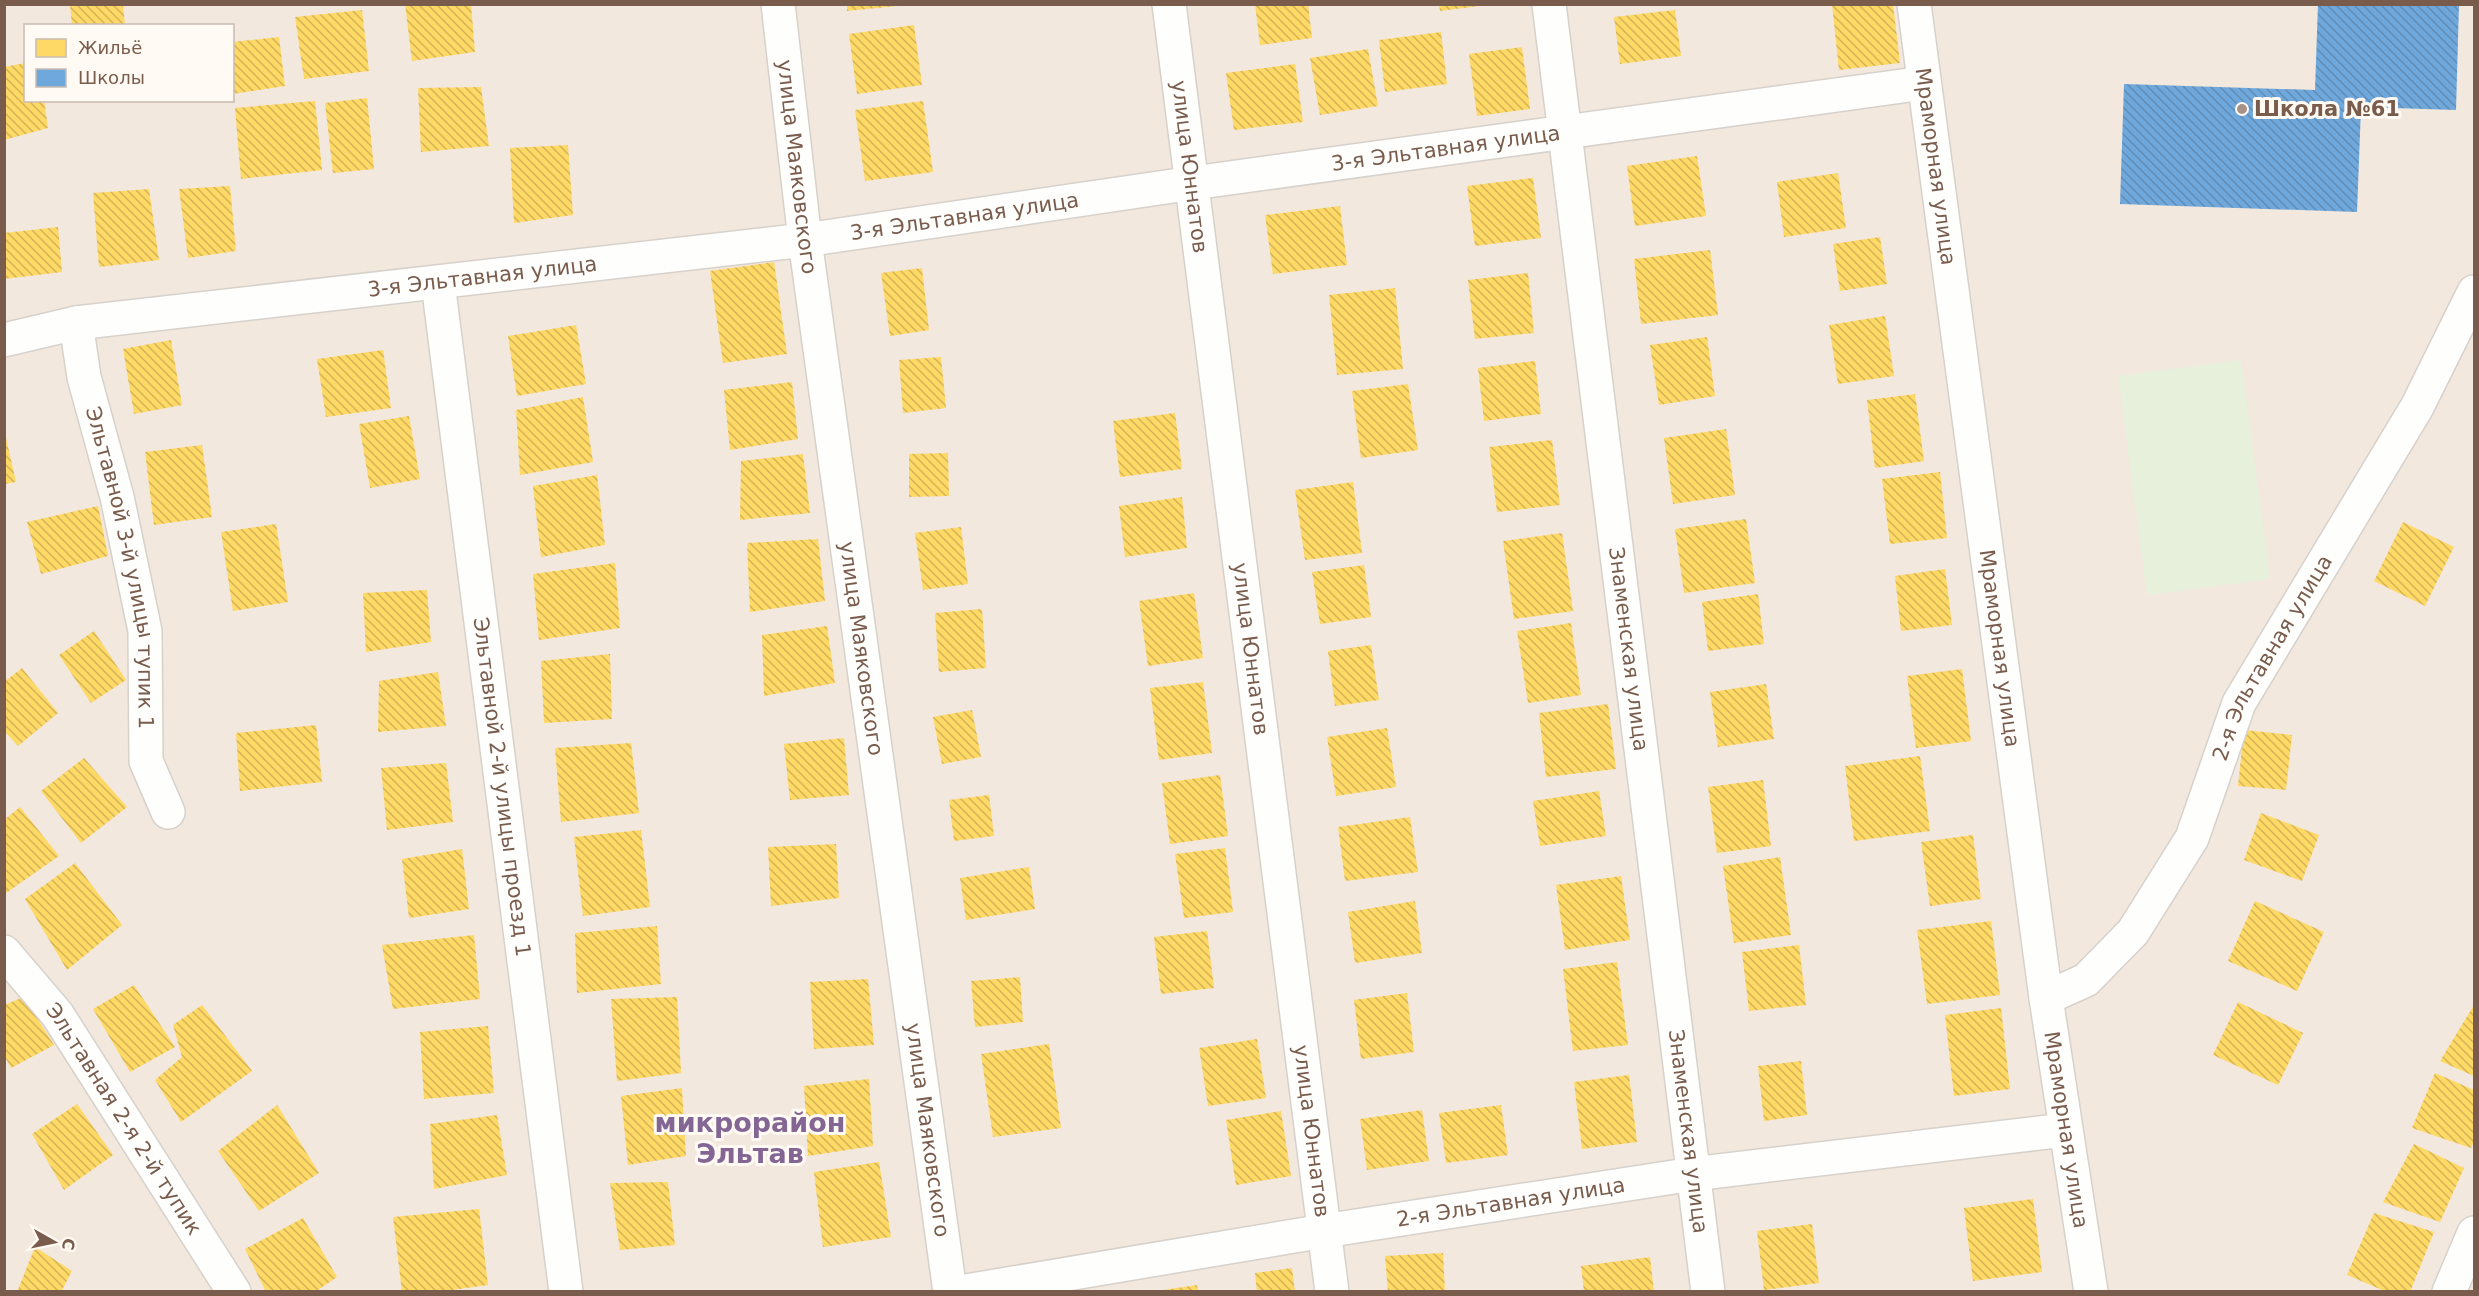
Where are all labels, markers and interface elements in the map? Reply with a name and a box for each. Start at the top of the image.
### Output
legend [24,24,234,102]
text: Жильё [78,37,142,58]
street label: улица Маяковского [772,58,822,276]
street label: Мраморная улица [1911,66,1961,267]
text: Школы [78,67,145,88]
street label: улица Юннатов [1167,79,1212,254]
place label: Школа №61 [2254,97,2400,121]
marker: Школа №61 [2235,102,2249,116]
street label: 3-я Эльтавная улица [1330,121,1562,176]
street label: 3-я Эльтавная улица [849,188,1081,245]
street label: 3-я Эльтавная улица [366,252,598,302]
street label: Эльтавной 3-й улицы тупик 1 [81,404,158,729]
street label: улица Маяковского [835,540,888,757]
street label: Знаменская улица [1604,546,1653,753]
street label: Мраморная улица [1975,548,2025,749]
street label: 2-я Эльтавная улица [2208,551,2337,764]
street label: улица Юннатов [1228,561,1273,737]
street label: Эльтавной 2-й улицы проезд 1 [469,616,535,958]
street label: Эльтавная 2-я 2-й тупик [41,998,207,1239]
street label: улица Маяковского [901,1021,954,1239]
street label: Знаменская улица [1664,1028,1713,1235]
street label: Мраморная улица [2039,1030,2093,1230]
street label: улица Юннатов [1289,1043,1334,1219]
district label: микрорайон Эльтав [655,1107,845,1169]
street label: 2-я Эльтавная улица [1395,1173,1627,1232]
north arrow [24,1212,84,1272]
text: С [58,1237,79,1252]

